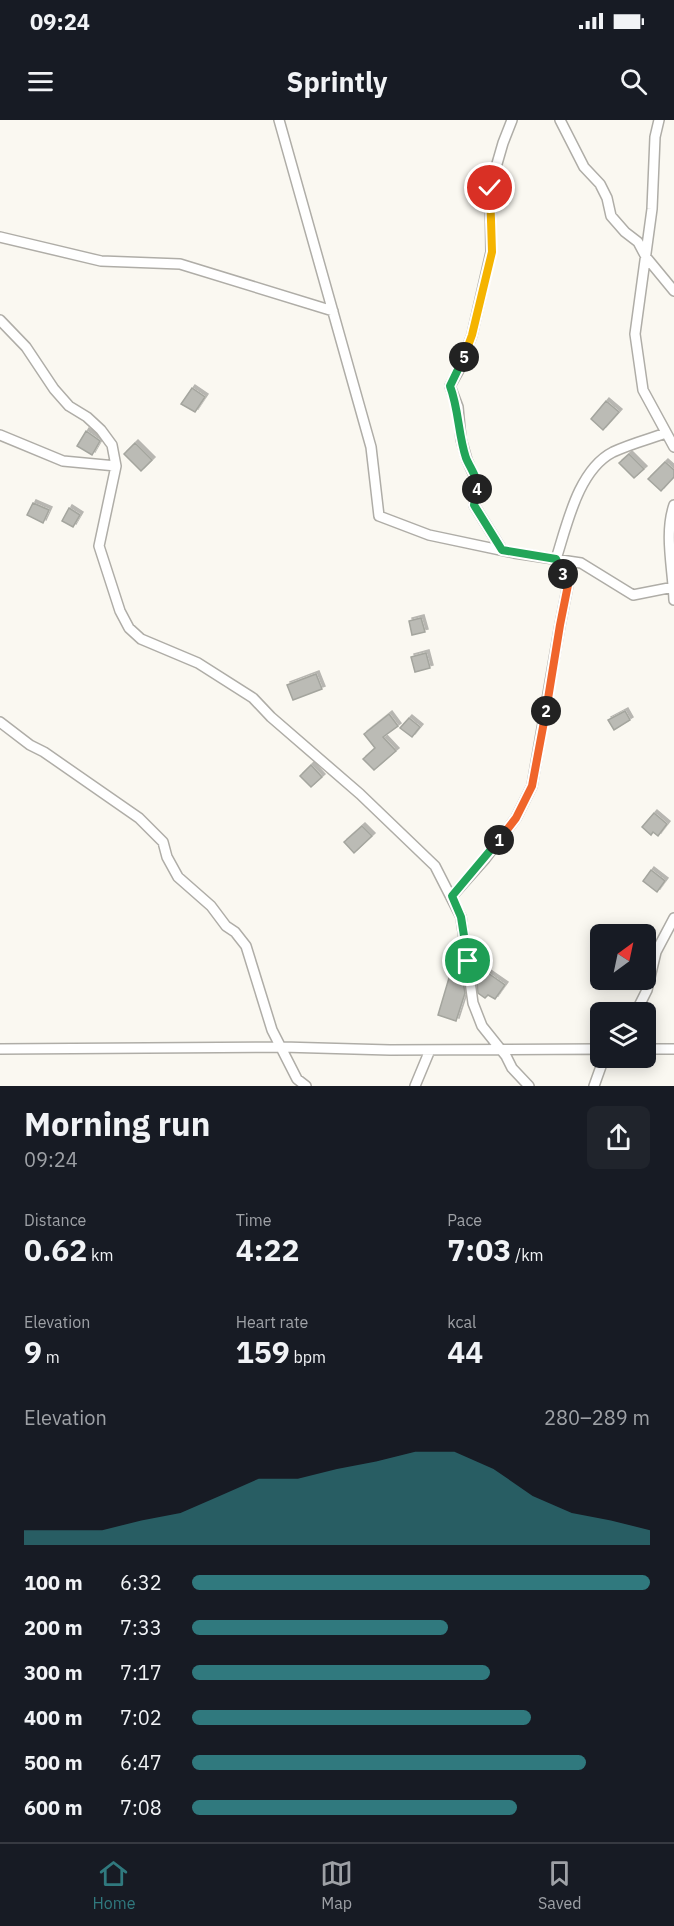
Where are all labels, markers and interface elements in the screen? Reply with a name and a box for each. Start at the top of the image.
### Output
text: 09:24 [30,7,90,36]
text: Sprintly [287,64,387,99]
icon: menu [24,65,57,98]
icon: search [617,65,650,98]
pin [464,162,515,213]
icon: check [473,171,506,204]
pin: 5 [449,342,479,372]
text: 5 [459,347,469,367]
pin: 4 [462,474,492,504]
text: 4 [472,479,482,499]
pin: 3 [548,559,578,589]
text: 3 [558,564,568,584]
pin: 2 [531,696,561,726]
text: 2 [541,701,551,721]
pin: 1 [484,825,514,855]
text: 1 [494,830,504,850]
north arrow [590,924,656,990]
map controls [590,924,656,1068]
pin [442,935,493,986]
icon: arrive [451,944,484,977]
button: layers [590,1002,656,1068]
text: Morning run [24,1102,210,1145]
button: share [587,1106,650,1169]
text: 09:24 [24,1146,78,1173]
text: Distance [24,1210,86,1230]
text: Time [236,1210,272,1230]
text: Pace [447,1210,482,1230]
text: 0.62 [24,1230,87,1269]
text: 4:22 [236,1230,300,1269]
text: 7:03 [447,1230,511,1269]
text: km [87,1245,114,1265]
text: /km [511,1245,544,1265]
text: Elevation [24,1312,90,1332]
text: Heart rate [236,1312,308,1332]
text: kcal [447,1312,476,1332]
text: 9 [24,1332,42,1371]
text: 159 [236,1332,290,1371]
text: 44 [447,1332,483,1371]
text: m [42,1347,60,1367]
text: bpm [290,1347,326,1367]
text: Elevation [24,1404,107,1431]
text: 280–289 m [544,1404,650,1431]
text: 100 m [24,1569,83,1596]
text: 6:32 [120,1569,162,1596]
text: 200 m [24,1614,83,1641]
text: 7:33 [120,1614,162,1641]
text: 300 m [24,1659,83,1686]
text: 7:17 [120,1659,162,1686]
text: 400 m [24,1704,83,1731]
text: 7:02 [120,1704,162,1731]
text: 500 m [24,1749,83,1776]
text: 6:47 [120,1749,162,1776]
text: 600 m [24,1794,83,1821]
text: 7:08 [120,1794,162,1821]
tab: Home [92,1857,135,1913]
tab: Map [320,1857,353,1913]
tab: Saved [538,1857,582,1913]

